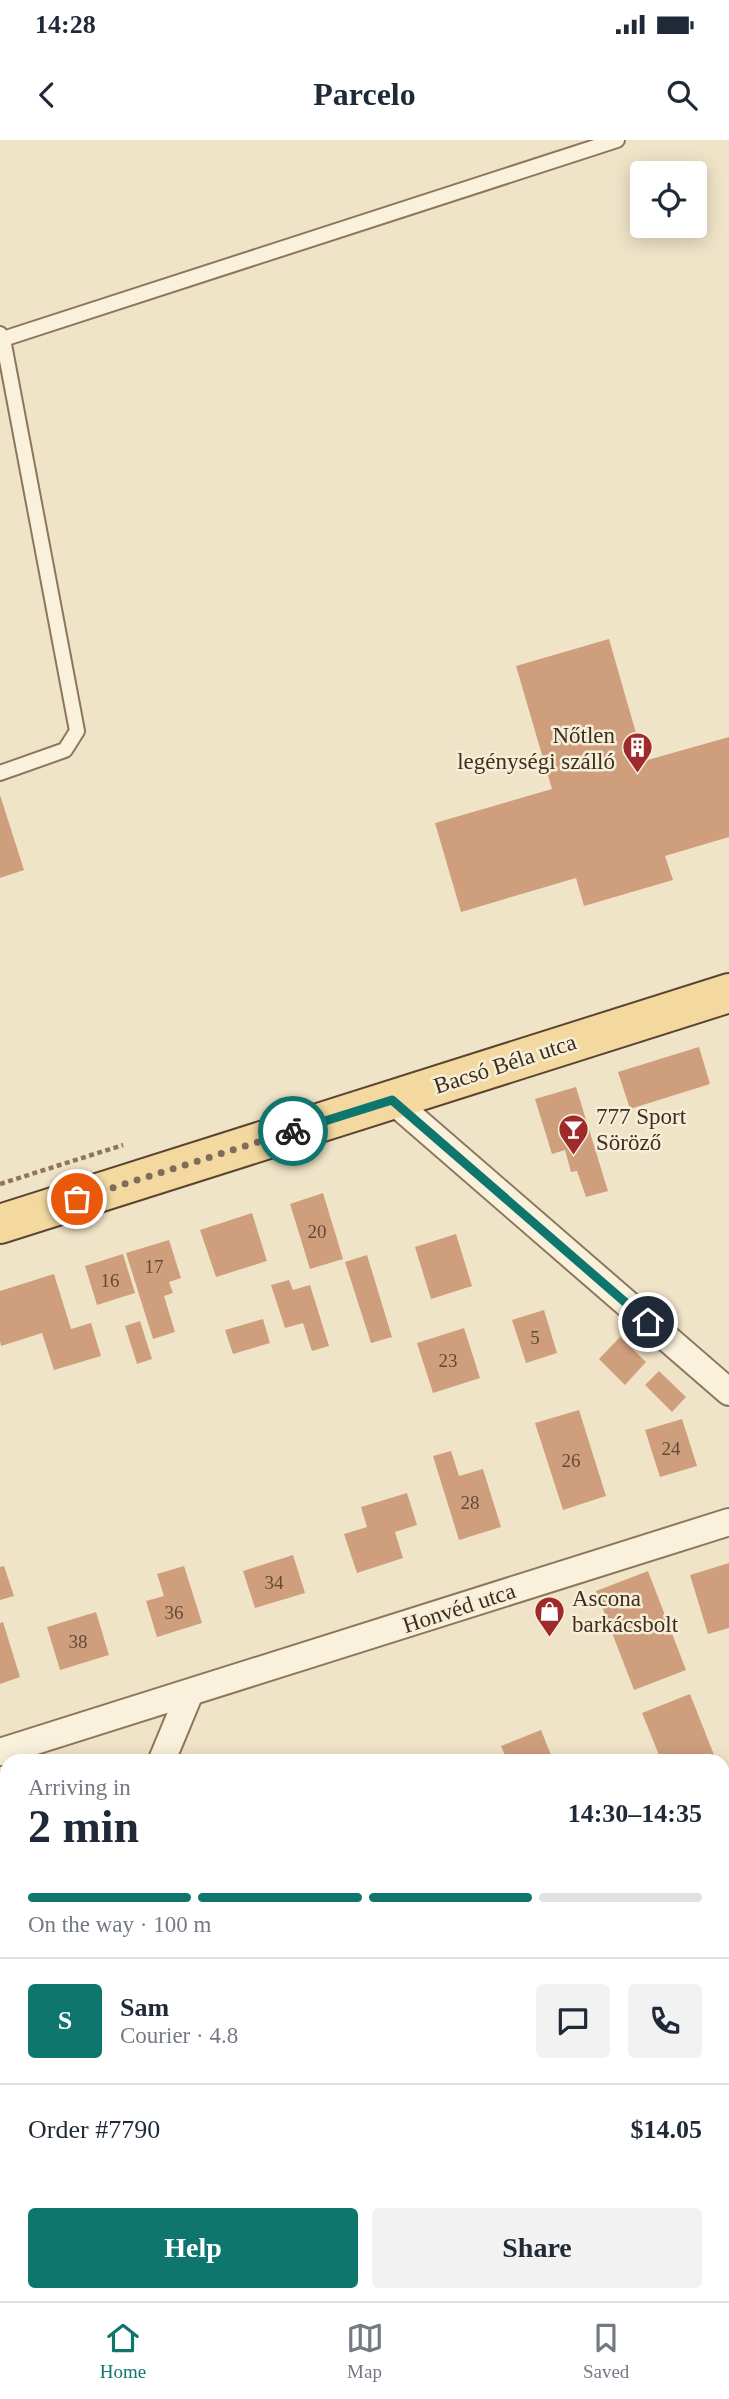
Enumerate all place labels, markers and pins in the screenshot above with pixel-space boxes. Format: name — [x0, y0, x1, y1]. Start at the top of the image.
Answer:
place label: Nőtlen legénységi szálló — [457, 723, 615, 774]
building icon: Nőtlen legénységi szálló — [621, 731, 655, 775]
place label: 777 Sport Söröző — [596, 1104, 687, 1155]
bar icon: 777 Sport Söröző — [556, 1112, 590, 1156]
pin — [47, 1169, 107, 1229]
pin — [618, 1292, 678, 1352]
place label: Ascona barkácsbolt — [572, 1586, 679, 1637]
shop icon: Ascona barkácsbolt — [532, 1594, 566, 1638]

